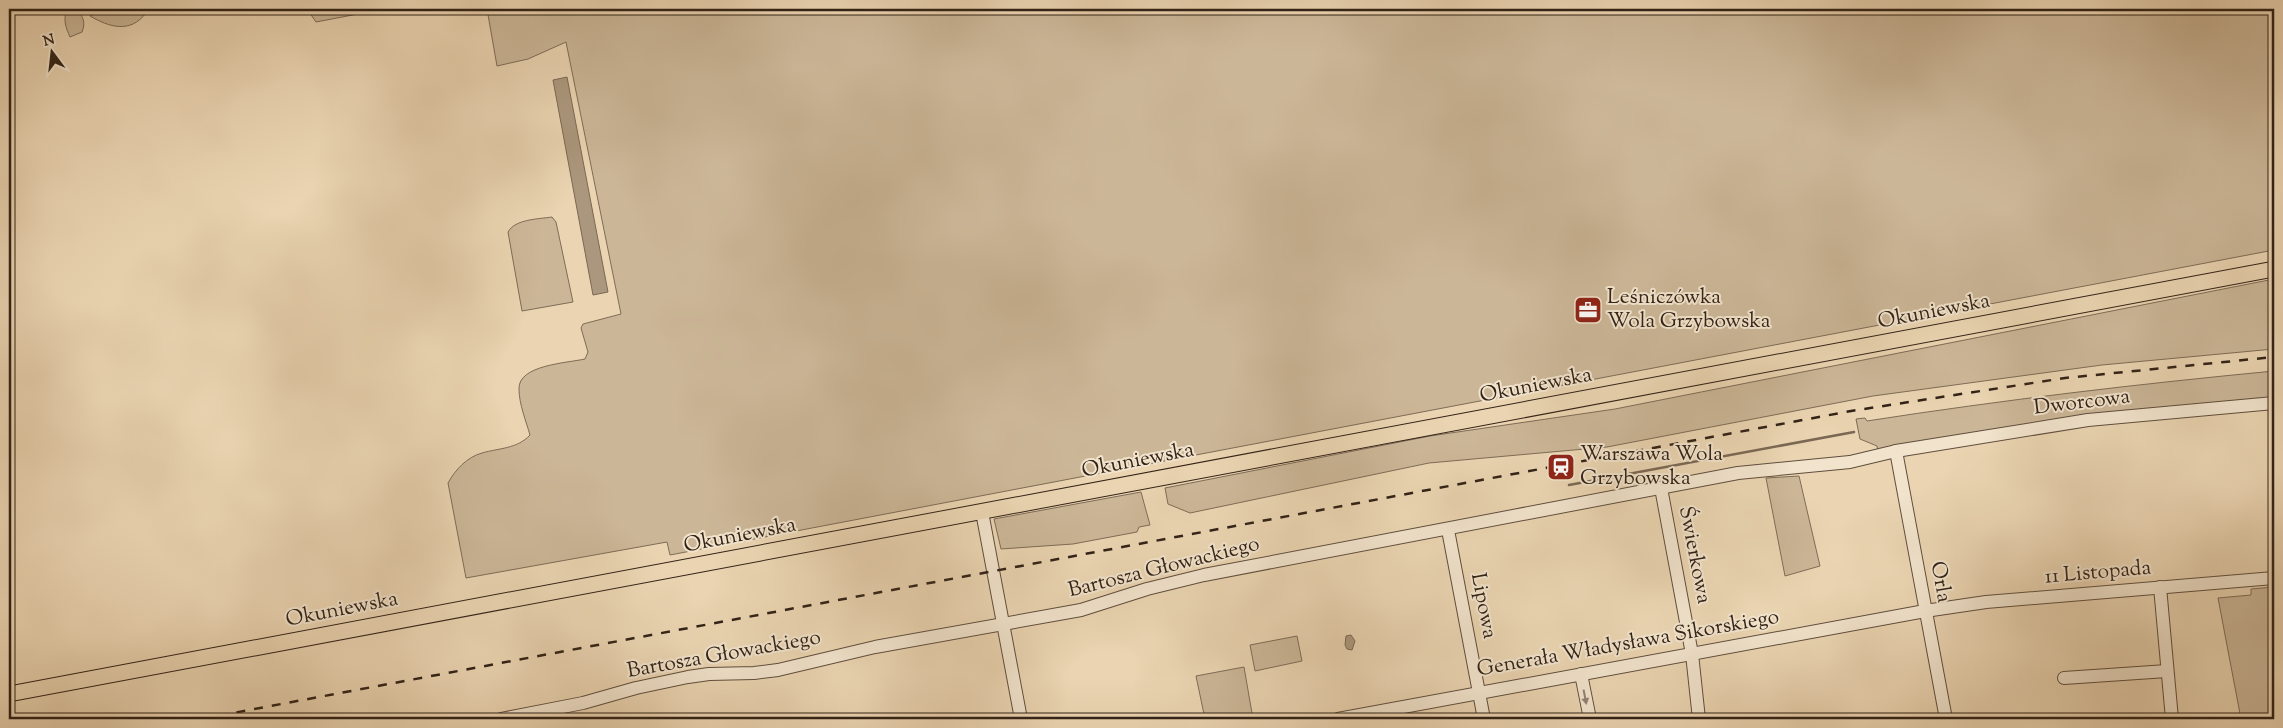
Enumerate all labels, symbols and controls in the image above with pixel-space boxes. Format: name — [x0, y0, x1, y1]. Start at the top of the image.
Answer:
north arrow — [28, 28, 78, 78]
text: N — [41, 30, 57, 52]
place label: Leśniczówka Wola Grzybowska — [1607, 283, 1771, 337]
street label: Okuniewska — [1875, 286, 1993, 338]
office icon: Leśniczówka Wola Grzybowska — [1573, 295, 1603, 325]
street label: Okuniewska — [1477, 360, 1595, 412]
street label: Dworcowa — [2032, 382, 2132, 424]
street label: Okuniewska — [1079, 435, 1197, 487]
place label: Warszawa Wola Grzybowska — [1580, 440, 1723, 494]
station icon: Warszawa Wola Grzybowska — [1546, 452, 1576, 482]
street label: Świerkowa — [1670, 504, 1718, 607]
street label: Okuniewska — [681, 510, 799, 562]
street label: Bartosza Głowackiego — [1065, 530, 1263, 606]
street label: 11 Listopada — [2044, 553, 2153, 593]
street label: Orla — [1922, 559, 1958, 605]
street label: Lipowa — [1462, 571, 1504, 642]
street label: Okuniewska — [283, 584, 401, 636]
street label: Generała Władysława Sikorskiego — [1475, 603, 1781, 685]
street label: Bartosza Głowackiego — [625, 623, 823, 687]
one-way arrow — [1582, 689, 1590, 705]

